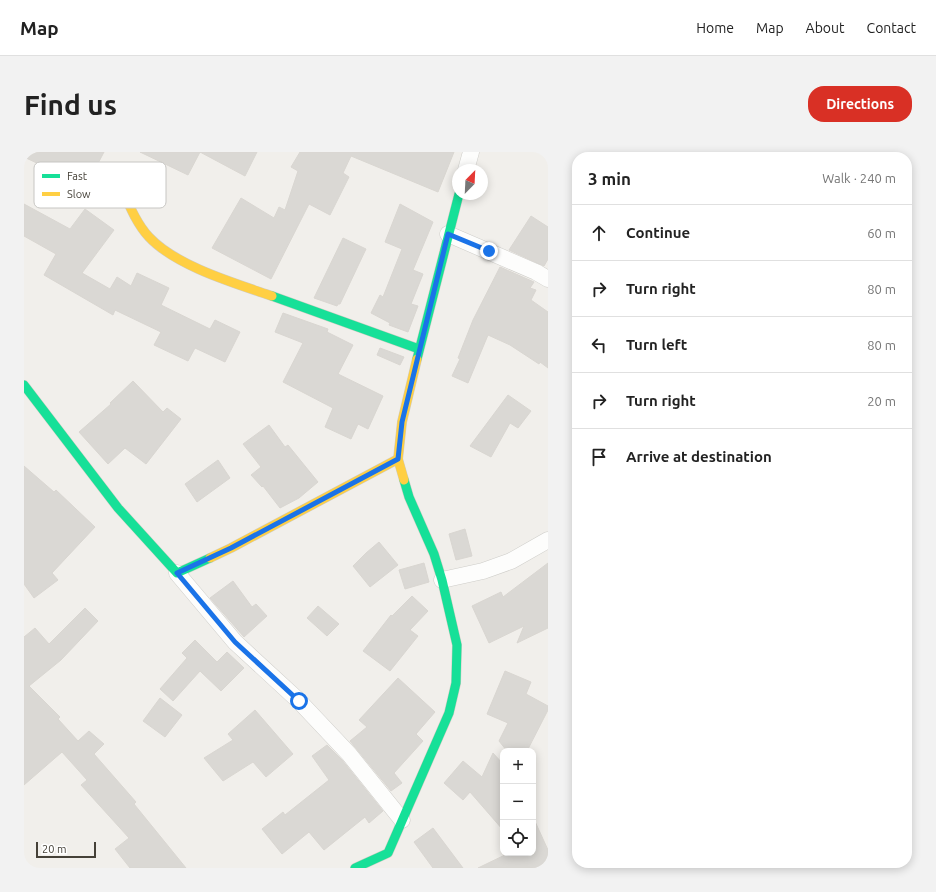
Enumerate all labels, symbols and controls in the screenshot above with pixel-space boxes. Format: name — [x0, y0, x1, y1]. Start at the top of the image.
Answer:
text: Map — [20, 17, 59, 39]
text: Home — [696, 20, 734, 36]
text: Map — [756, 20, 784, 36]
text: About — [806, 20, 845, 36]
text: Contact — [867, 20, 916, 36]
button: Directions — [808, 86, 912, 122]
text: Find us — [24, 89, 117, 120]
legend — [34, 162, 166, 208]
north arrow — [452, 164, 488, 200]
text: 3 min — [588, 169, 631, 188]
text: Fast — [67, 170, 88, 182]
text: Walk · 240 m — [822, 171, 896, 185]
text: Slow — [67, 188, 91, 200]
icon: ahead — [588, 222, 610, 244]
text: Continue — [626, 224, 690, 241]
text: 60 m — [867, 226, 896, 240]
route end — [480, 242, 498, 260]
icon: right — [588, 278, 610, 300]
text: Turn right — [626, 280, 696, 297]
text: 80 m — [867, 282, 896, 296]
icon: left — [588, 334, 610, 356]
text: Turn left — [626, 336, 687, 353]
text: 80 m — [867, 338, 896, 352]
icon: right — [588, 390, 610, 412]
text: Turn right — [626, 392, 696, 409]
text: 20 m — [867, 394, 896, 408]
icon: arrive — [588, 446, 610, 468]
text: Arrive at destination — [626, 448, 772, 465]
route start — [290, 692, 308, 710]
map controls — [500, 748, 536, 856]
button: + — [500, 748, 536, 784]
button: − — [500, 784, 536, 820]
button: locate — [500, 820, 536, 856]
scale bar — [36, 840, 96, 859]
text: 20 m — [42, 843, 66, 855]

